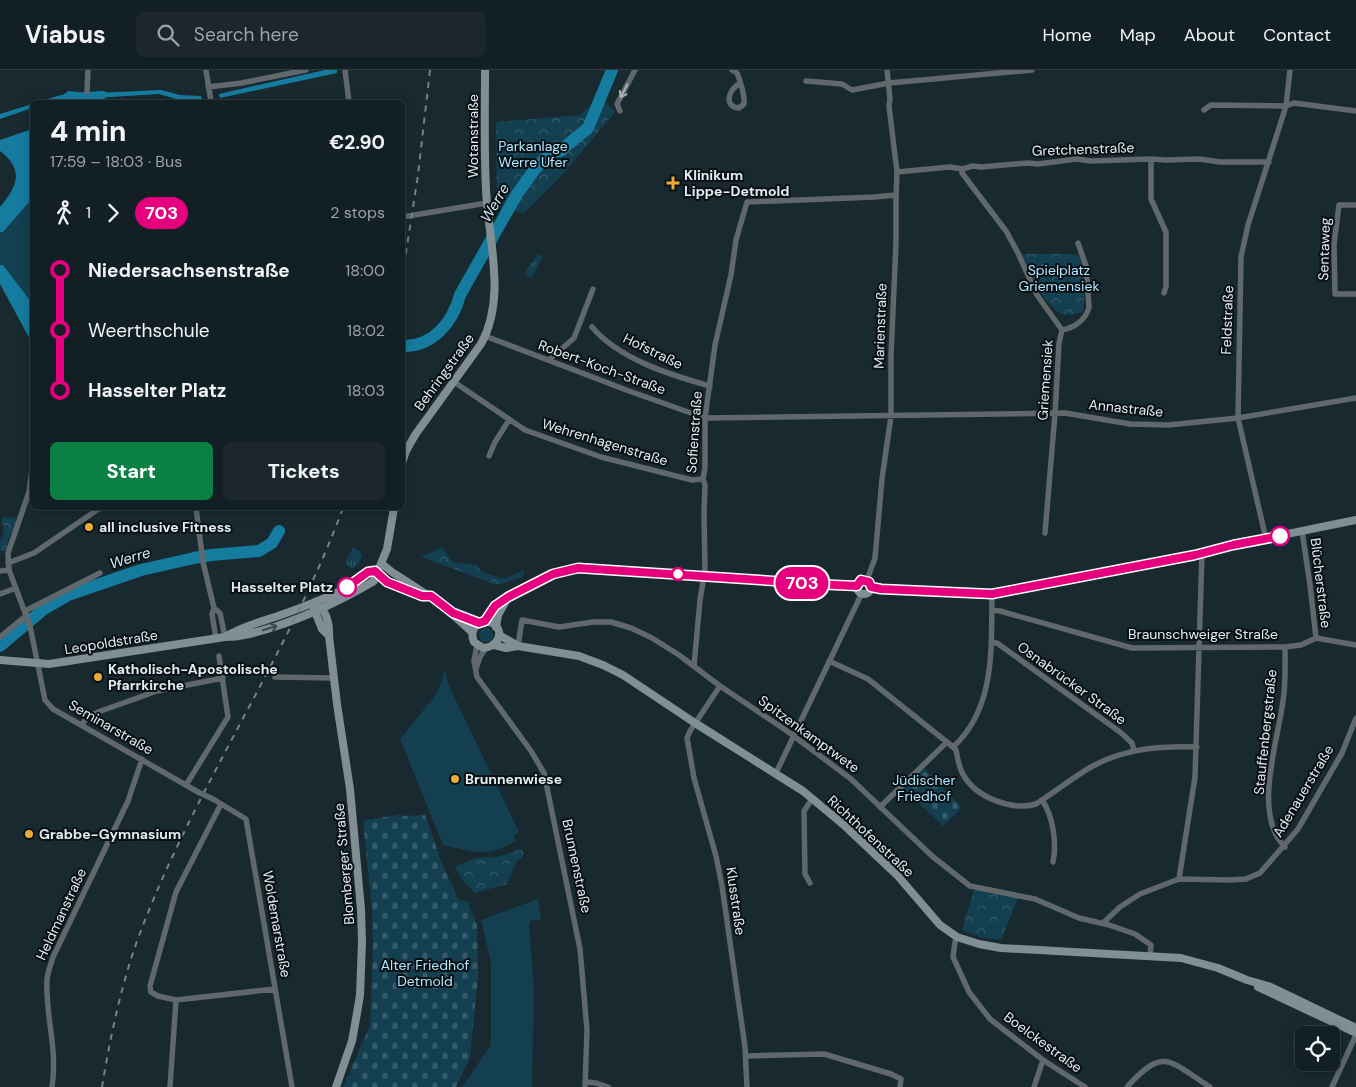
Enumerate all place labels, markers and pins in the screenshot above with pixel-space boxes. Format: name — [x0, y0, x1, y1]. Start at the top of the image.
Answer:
place label: Klinikum Lippe-Detmold — [684, 166, 789, 200]
marker: Klinikum Lippe-Detmold — [666, 176, 680, 190]
place label: all inclusive Fitness — [99, 518, 232, 536]
marker: all inclusive Fitness — [83, 521, 95, 533]
unlabelled marker — [1270, 526, 1290, 546]
unlabelled marker — [671, 567, 685, 581]
marker: Hasselter Platz — [337, 577, 357, 597]
place label: Hasselter Platz — [231, 578, 333, 596]
place label: Katholisch-Apostolische Pfarrkirche — [108, 660, 278, 694]
marker: Katholisch-Apostolische Pfarrkirche — [92, 671, 104, 683]
place label: Brunnenwiese — [465, 770, 562, 788]
marker: Brunnenwiese — [449, 773, 461, 785]
place label: Grabbe-Gymnasium — [39, 825, 181, 843]
marker: Grabbe-Gymnasium — [23, 828, 35, 840]

